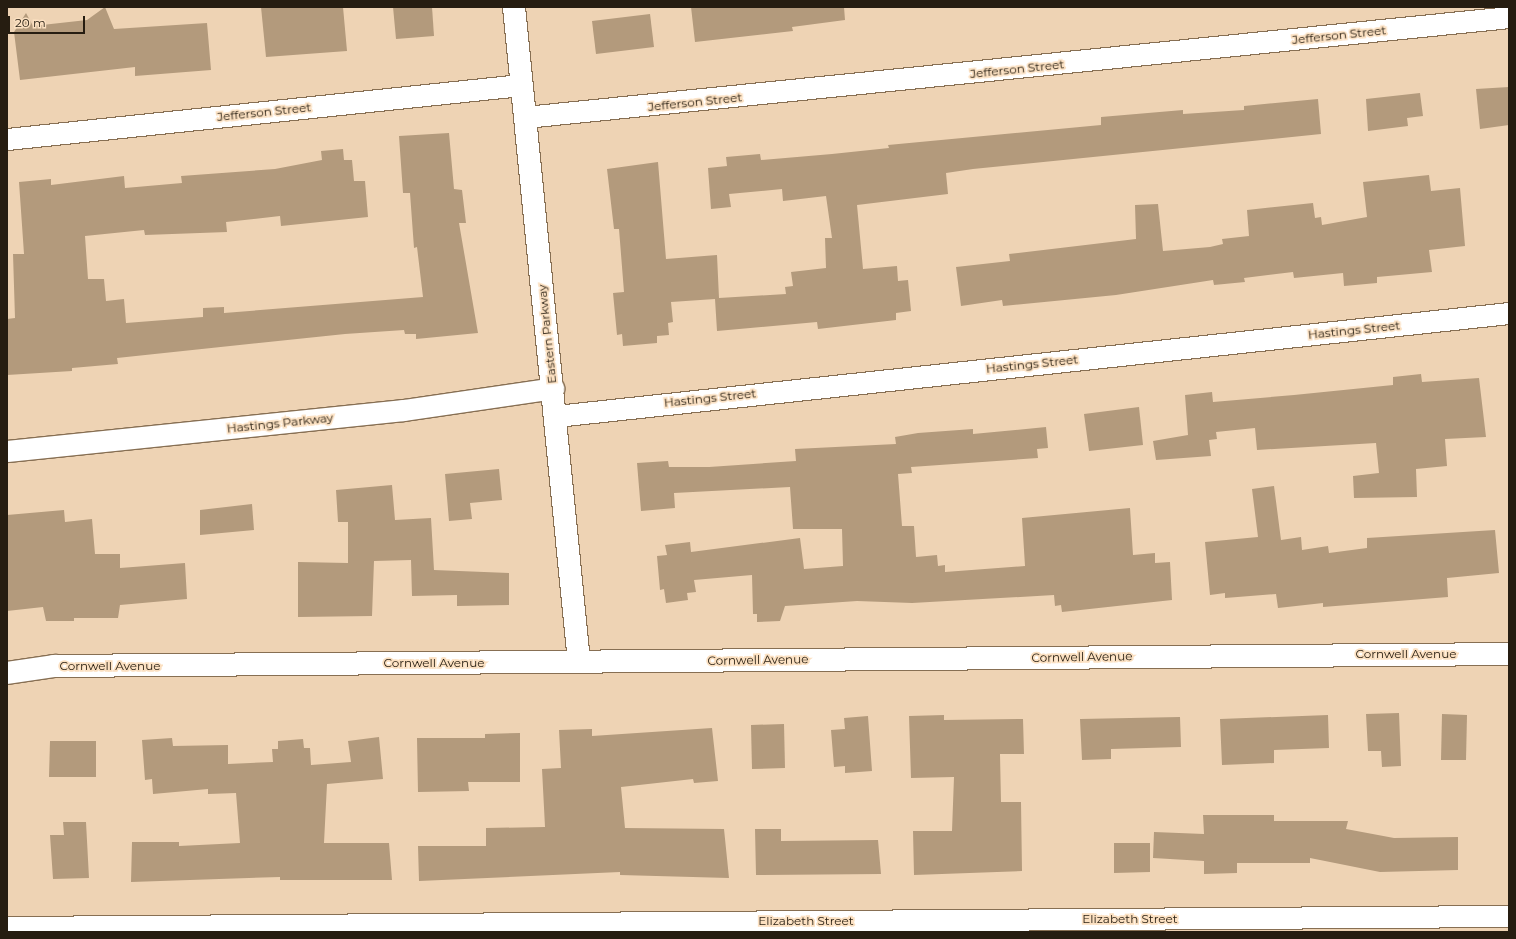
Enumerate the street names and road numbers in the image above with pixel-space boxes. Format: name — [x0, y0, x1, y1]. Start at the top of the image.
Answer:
street label: Jefferson Street — [1291, 23, 1387, 47]
street label: Jefferson Street — [969, 57, 1065, 81]
street label: Jefferson Street — [647, 90, 743, 114]
street label: Jefferson Street — [216, 100, 312, 124]
street label: Eastern Parkway — [535, 284, 559, 384]
street label: Hastings Street — [1307, 318, 1401, 342]
street label: Hastings Street — [985, 352, 1079, 376]
street label: Hastings Street — [663, 386, 757, 410]
street label: Hastings Parkway — [226, 410, 334, 436]
street label: Cornwell Avenue — [1356, 647, 1456, 661]
street label: Cornwell Avenue — [1031, 649, 1133, 665]
street label: Cornwell Avenue — [707, 652, 809, 668]
street label: Cornwell Avenue — [384, 656, 484, 670]
street label: Cornwell Avenue — [60, 659, 160, 673]
street label: Elizabeth Street — [1082, 912, 1178, 926]
street label: Elizabeth Street — [758, 914, 854, 928]

